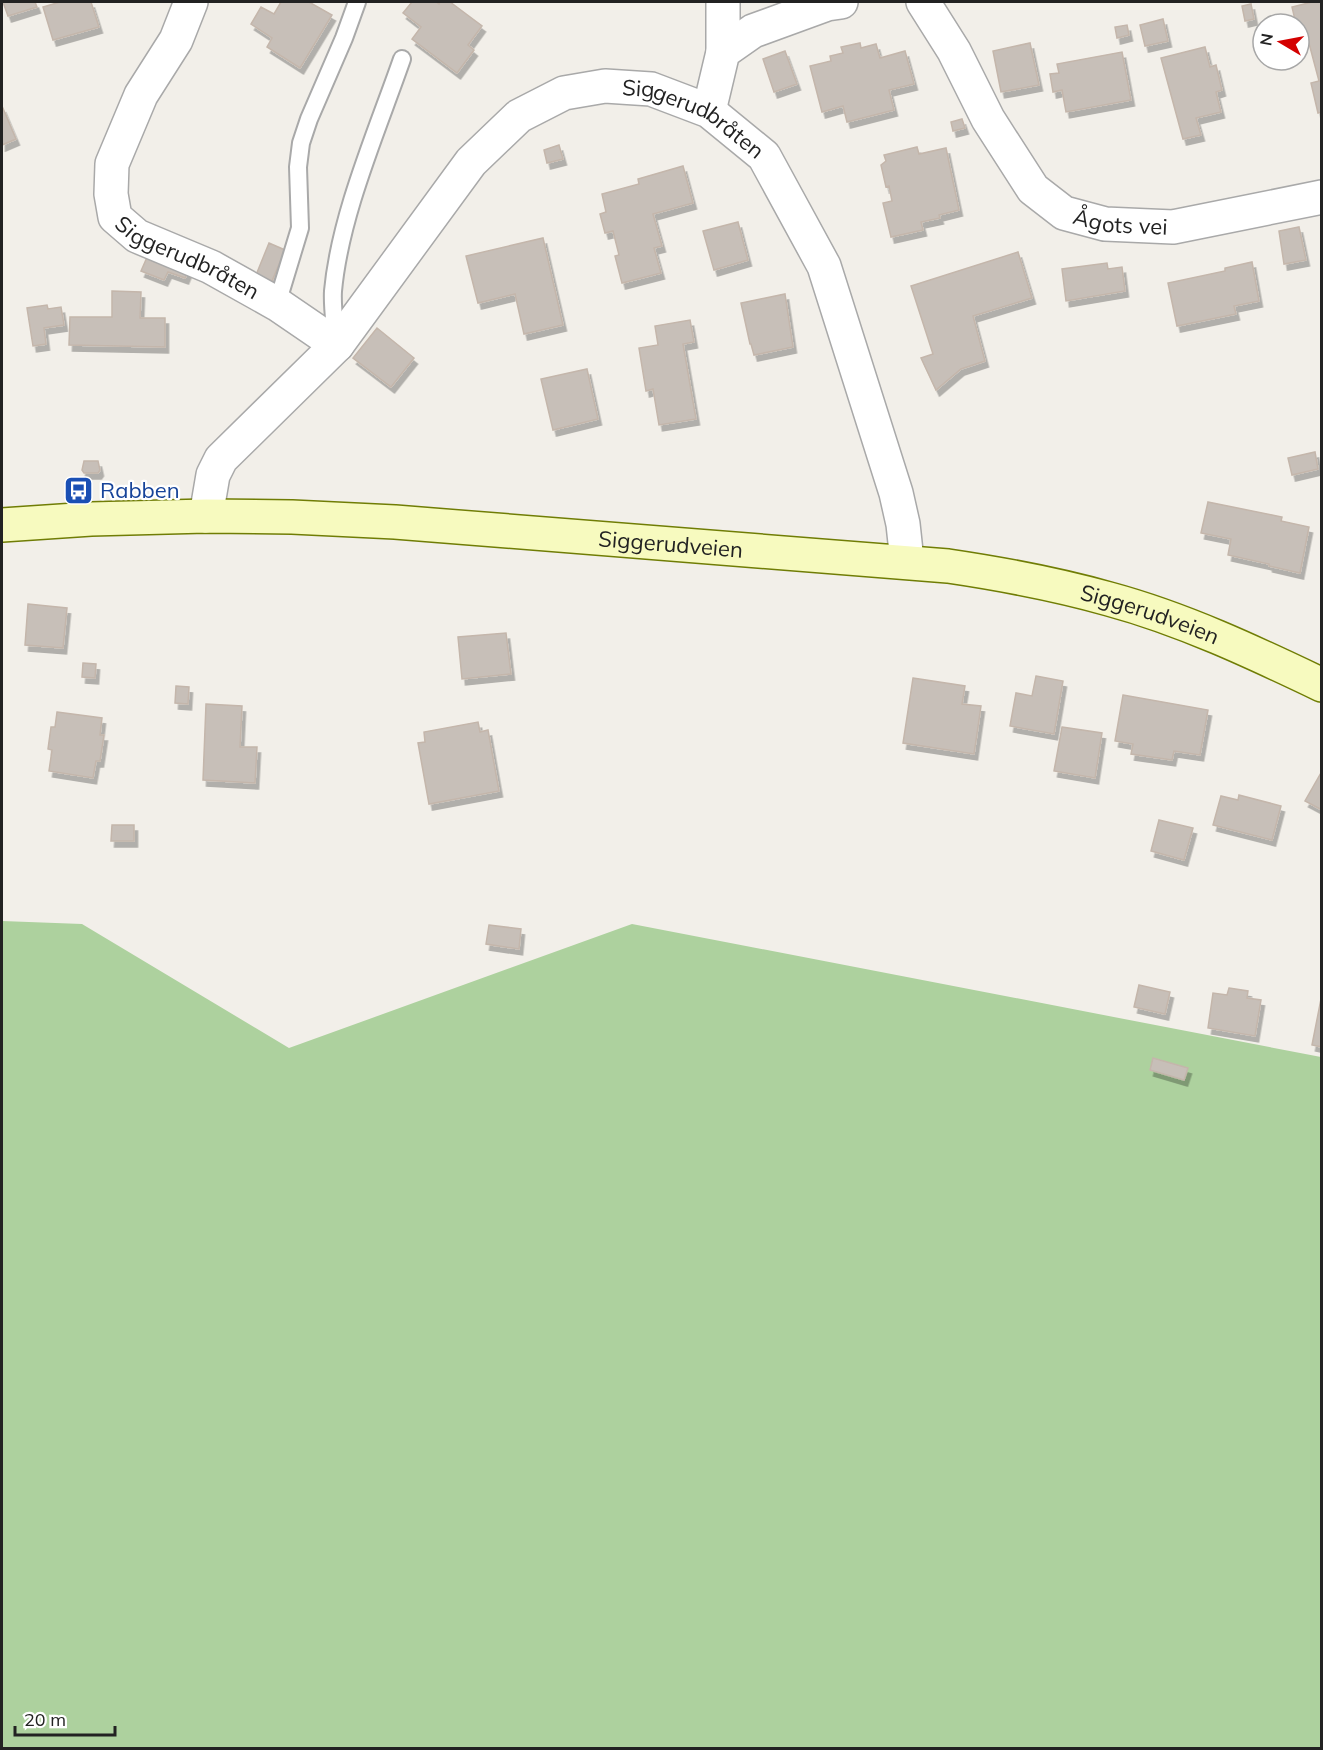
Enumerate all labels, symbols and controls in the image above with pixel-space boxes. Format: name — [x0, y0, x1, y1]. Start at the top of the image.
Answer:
north arrow — [1251, 12, 1311, 72]
text: N — [1255, 32, 1277, 47]
street label: Siggerudbråten — [621, 73, 770, 165]
street label: Ågots vei — [1070, 202, 1168, 241]
street label: Siggerudbråten — [109, 209, 265, 305]
bus stop icon: Rabben — [63, 474, 95, 506]
place label: Rabben — [100, 476, 180, 504]
street label: Siggerudveien — [597, 524, 744, 564]
street label: Siggerudveien — [1077, 578, 1224, 650]
scale bar — [15, 1699, 116, 1737]
text: 20 m — [24, 1708, 66, 1731]

